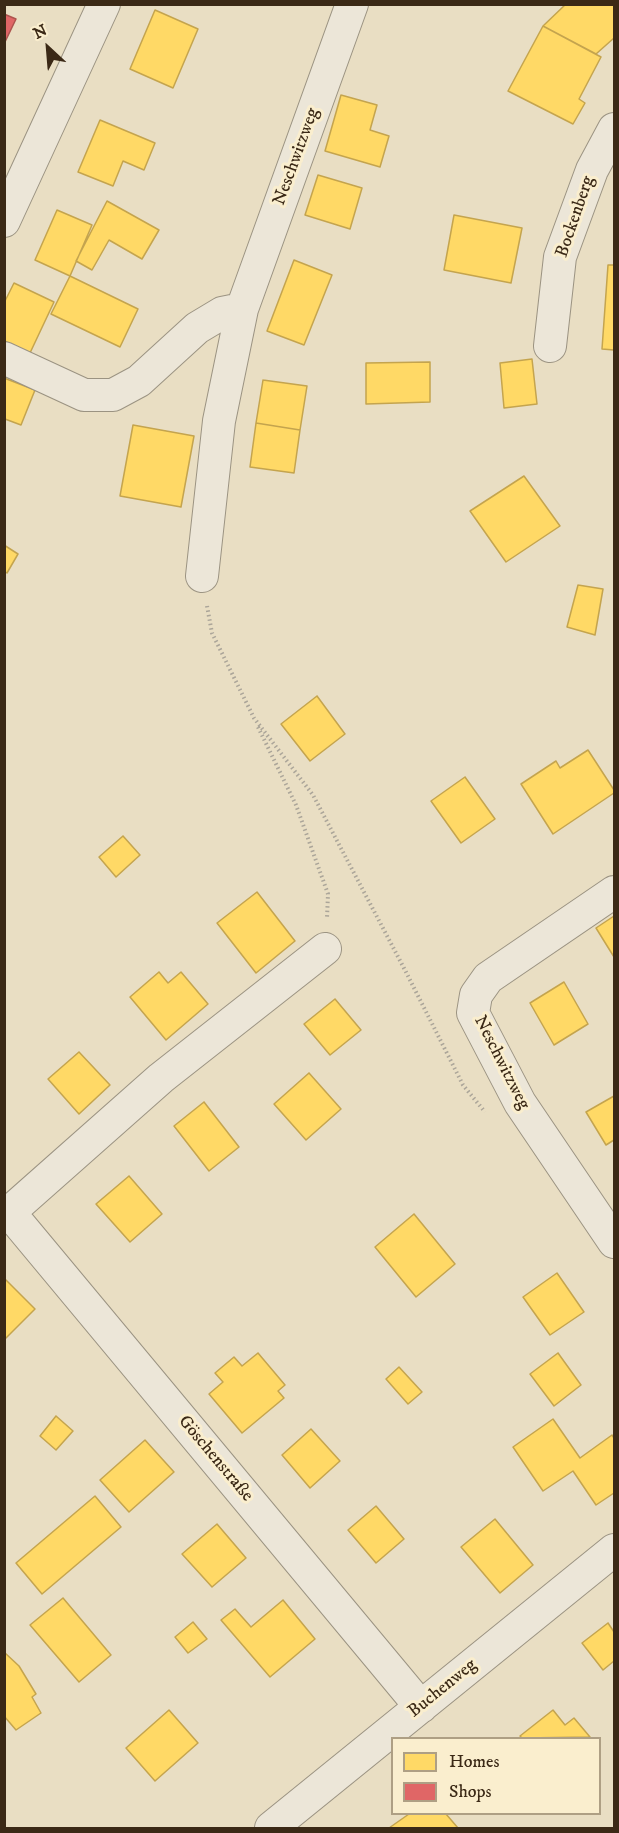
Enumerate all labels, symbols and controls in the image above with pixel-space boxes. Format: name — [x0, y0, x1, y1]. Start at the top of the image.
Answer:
north arrow — [18, 18, 78, 78]
text: N — [30, 20, 50, 44]
street label: Neschwitzweg — [269, 105, 325, 209]
street label: Bockenberg — [552, 173, 600, 261]
street label: Neschwitzweg — [468, 1013, 534, 1113]
street label: Göschenstraße — [173, 1412, 257, 1506]
street label: Buchenweg — [404, 1655, 482, 1723]
legend — [391, 1737, 601, 1815]
text: Homes — [449, 1751, 500, 1773]
text: Shops — [449, 1781, 492, 1803]

